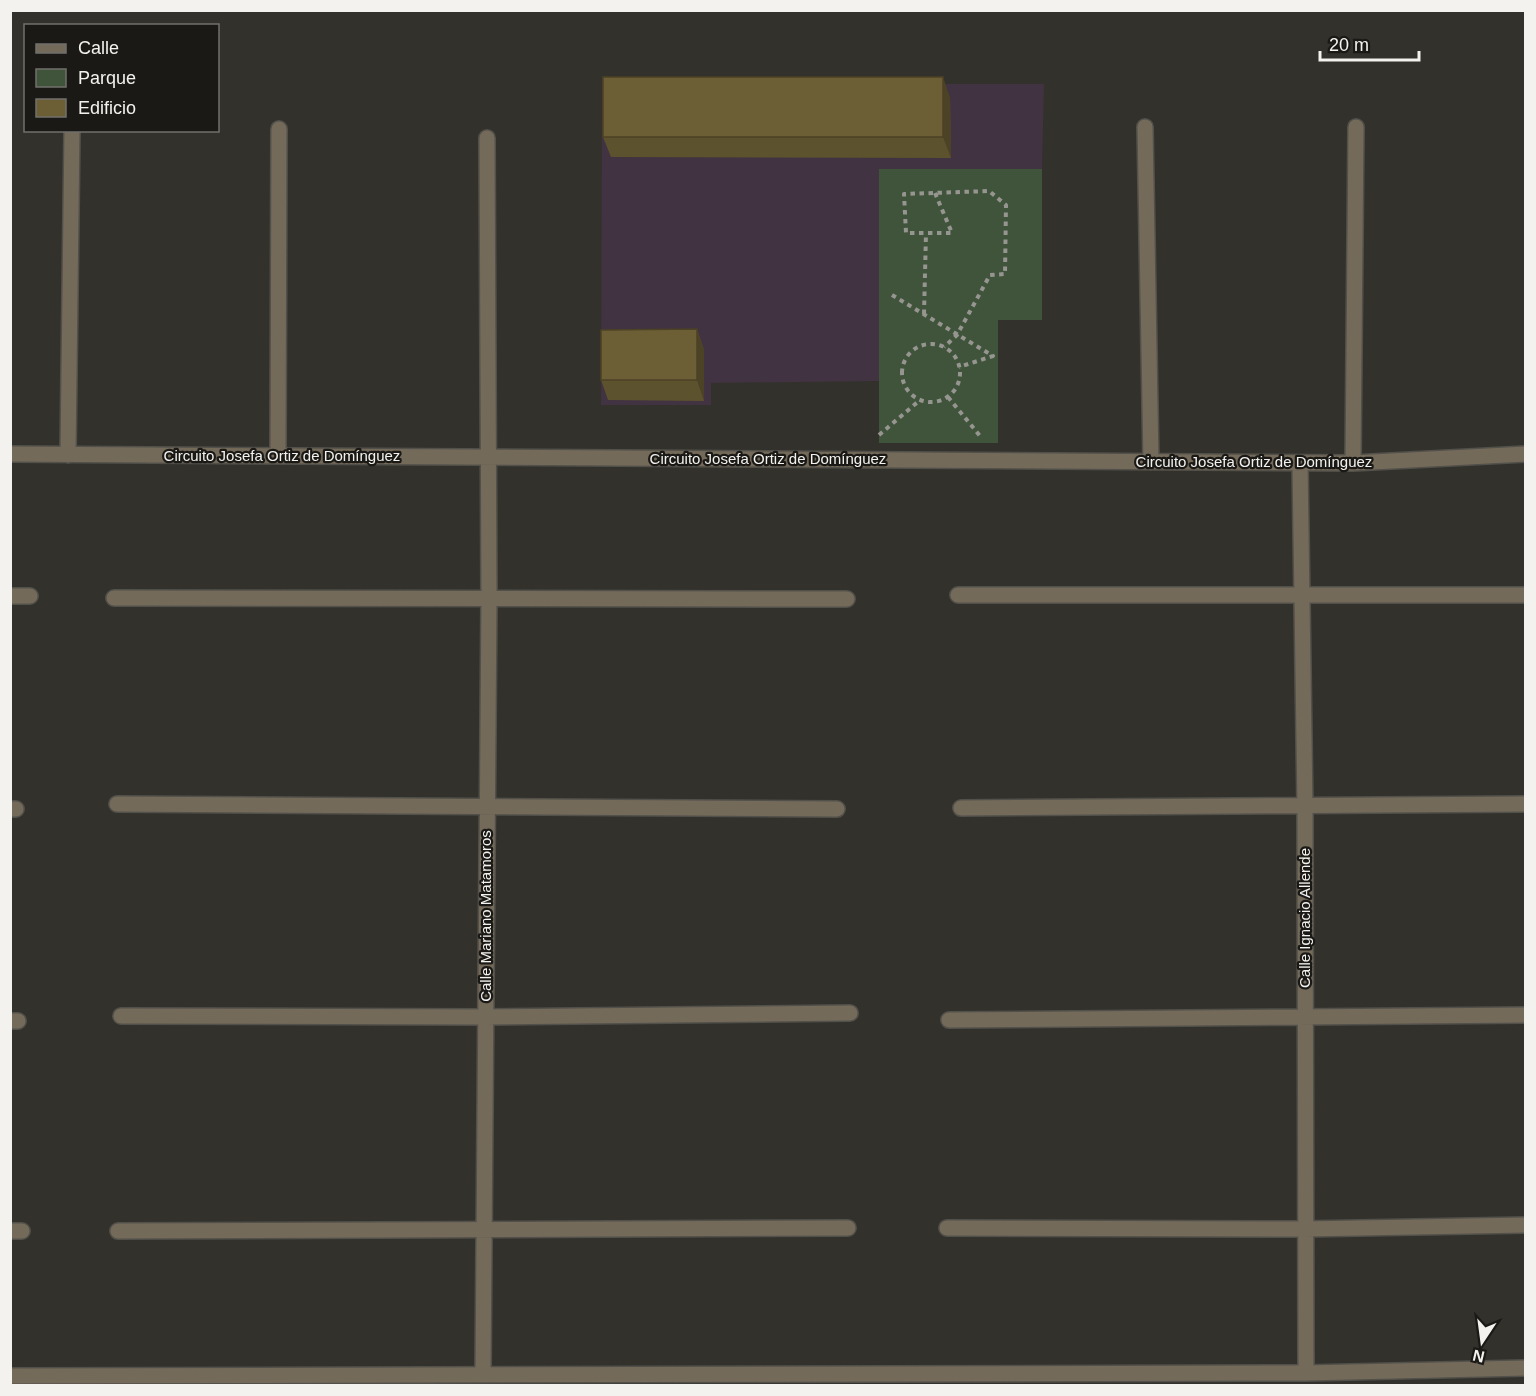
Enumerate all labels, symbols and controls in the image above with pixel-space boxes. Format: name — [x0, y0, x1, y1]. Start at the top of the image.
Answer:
legend — [24, 24, 219, 132]
scale bar — [1320, 24, 1419, 62]
text: 20 m — [1329, 35, 1369, 55]
text: Calle — [78, 38, 119, 58]
text: Parque — [78, 68, 136, 88]
text: Edificio — [78, 98, 136, 118]
street label: Circuito Josefa Ortiz de Domínguez — [164, 447, 400, 464]
street label: Circuito Josefa Ortiz de Domínguez — [650, 450, 886, 467]
street label: Circuito Josefa Ortiz de Domínguez — [1136, 453, 1372, 470]
street label: Calle Mariano Matamoros — [477, 830, 494, 1002]
street label: Calle Ignacio Allende — [1296, 848, 1313, 988]
north arrow — [1452, 1312, 1512, 1372]
text: N — [1471, 1347, 1486, 1366]

